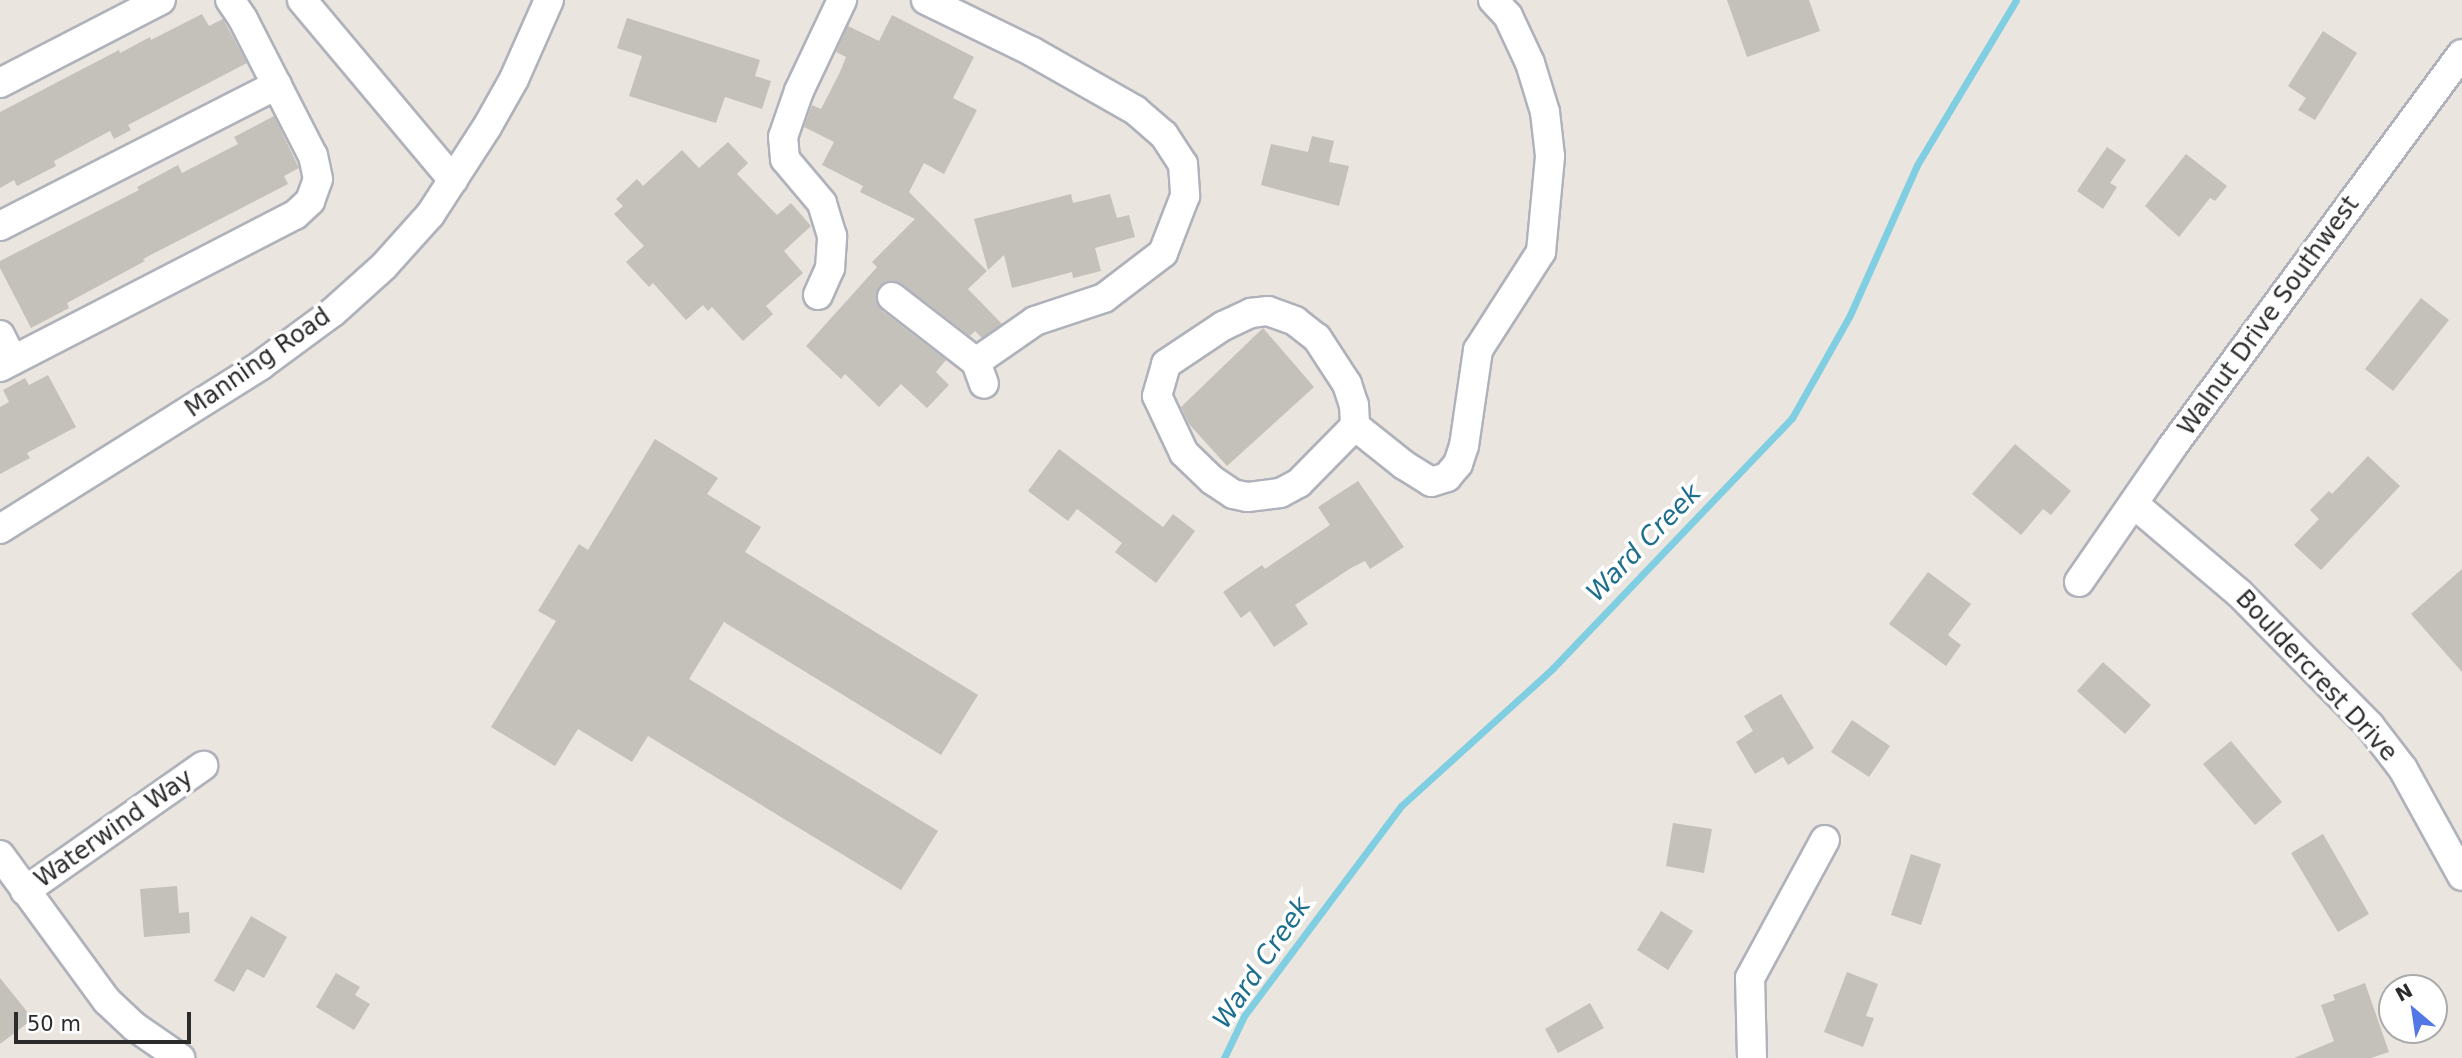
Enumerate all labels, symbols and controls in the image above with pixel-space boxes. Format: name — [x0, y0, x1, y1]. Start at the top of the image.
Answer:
street label: Walnut Drive Southwest — [2173, 191, 2365, 441]
street label: Manning Road — [180, 302, 336, 424]
water label: Ward Creek — [1580, 478, 1708, 608]
street label: Bouldercrest Drive — [2229, 585, 2403, 767]
street label: Waterwind Way — [29, 764, 199, 894]
water label: Ward Creek — [1207, 891, 1317, 1035]
north arrow — [2378, 974, 2448, 1044]
text: N — [2391, 979, 2416, 1006]
scale bar — [18, 998, 194, 1042]
text: 50 m — [27, 1012, 81, 1036]

